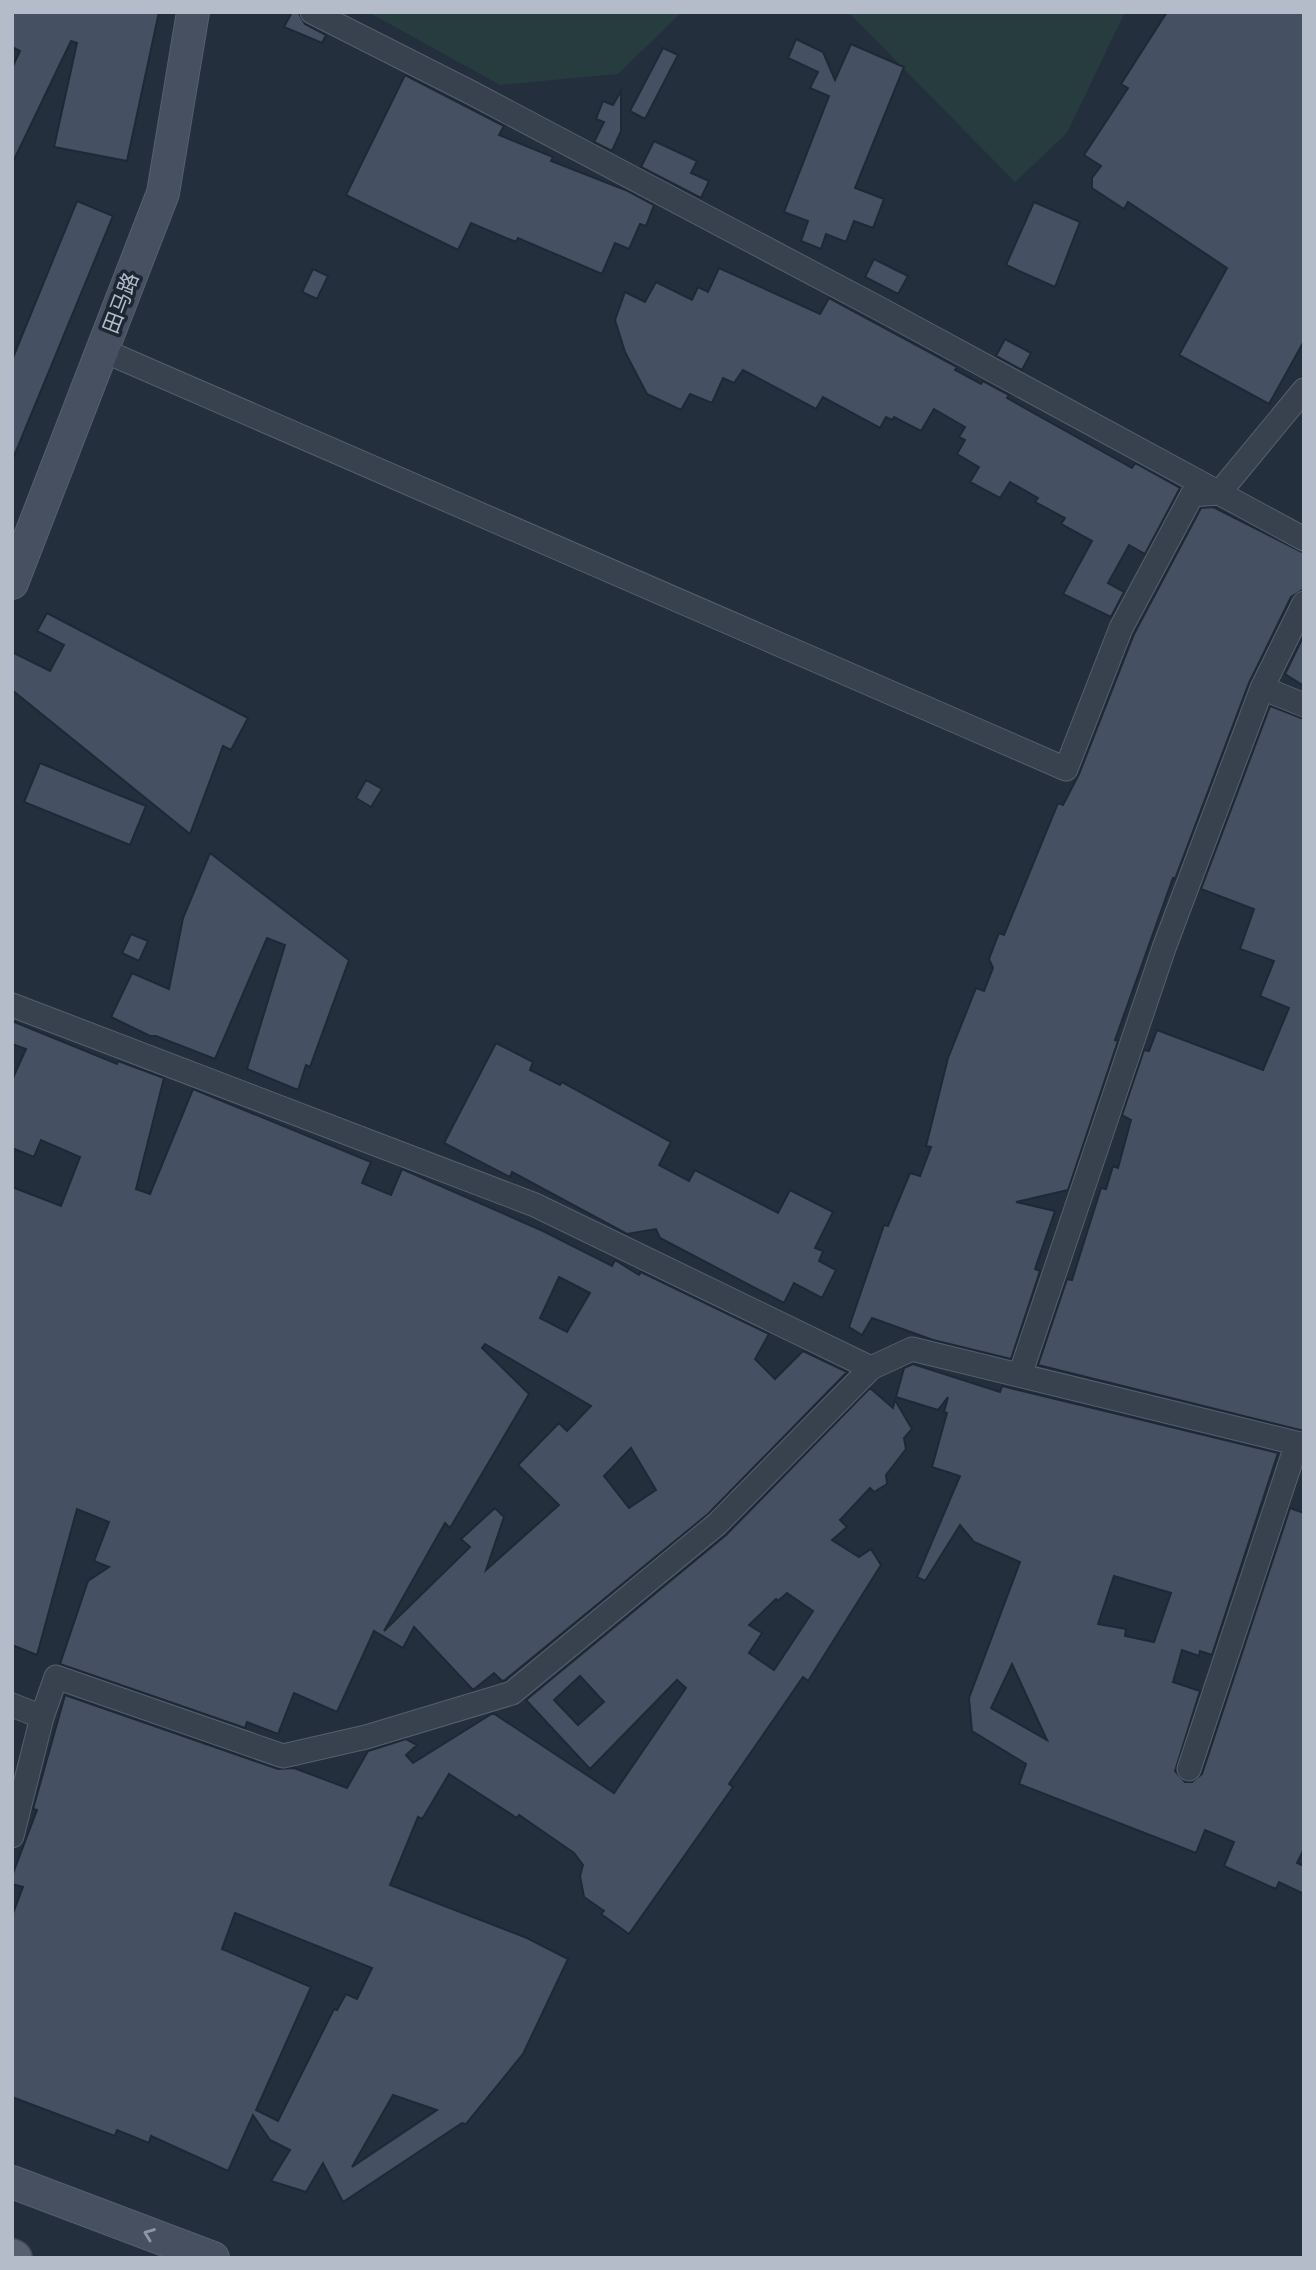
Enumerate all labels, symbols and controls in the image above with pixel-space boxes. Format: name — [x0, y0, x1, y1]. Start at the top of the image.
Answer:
street label: 田马路 — [98, 269, 144, 337]
one-way arrow — [144, 2228, 156, 2242]

